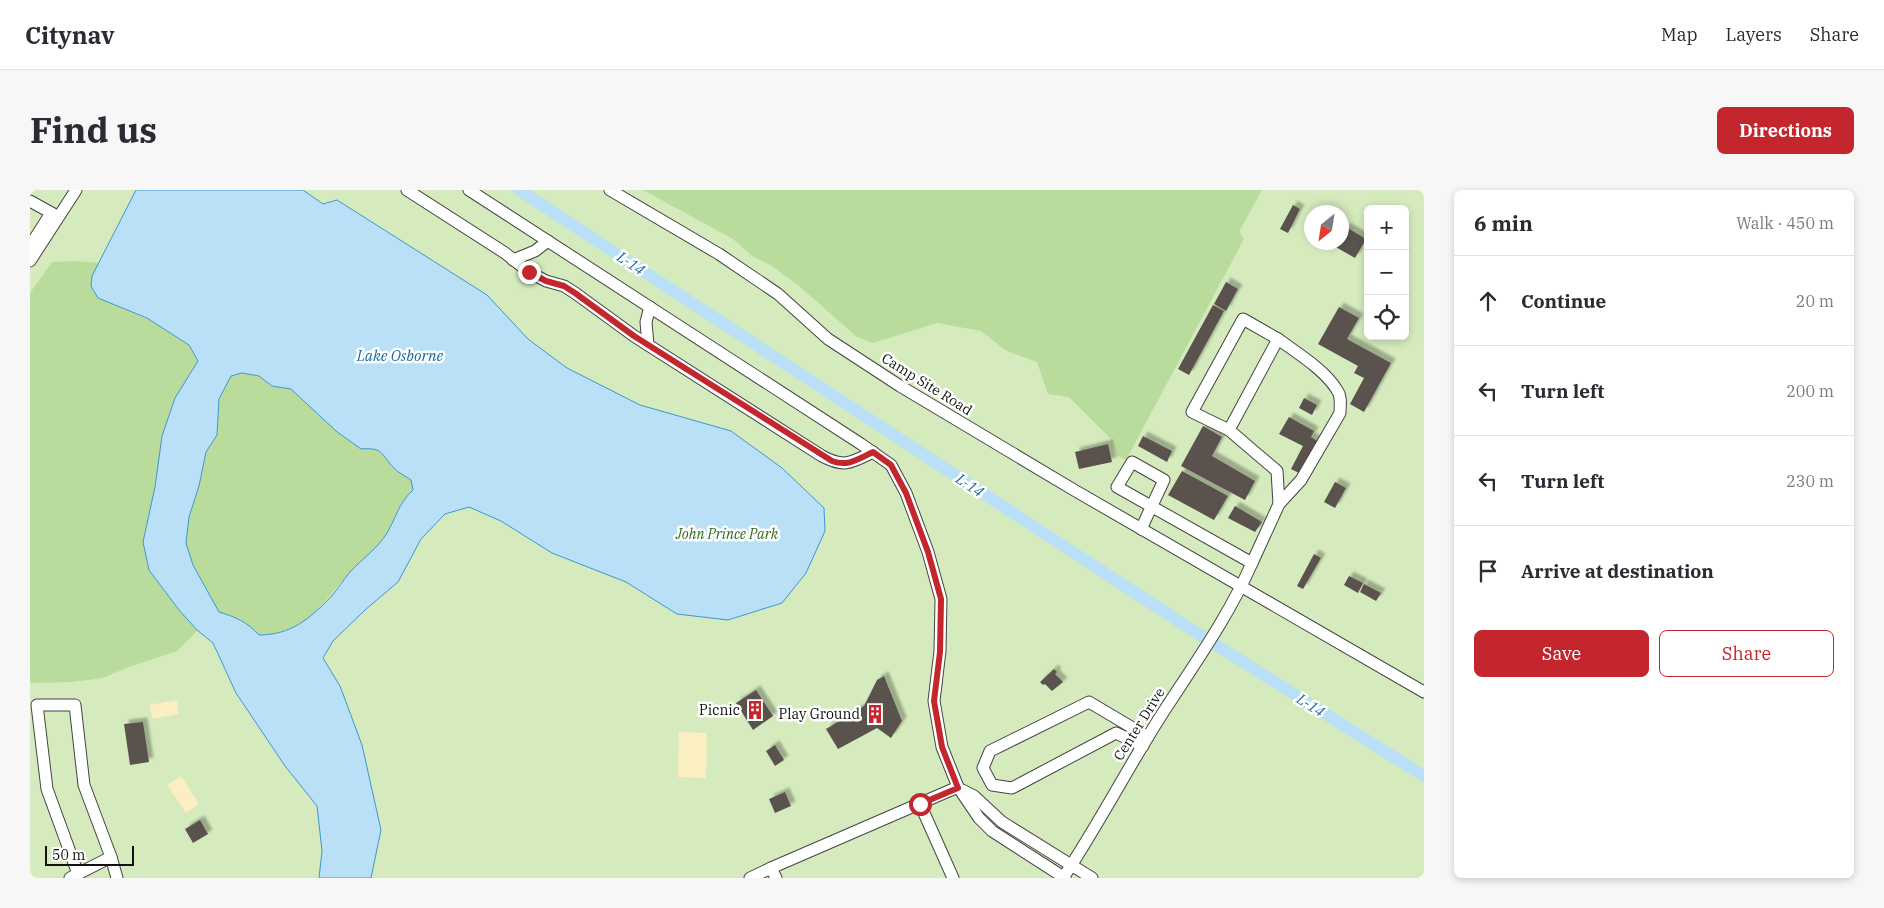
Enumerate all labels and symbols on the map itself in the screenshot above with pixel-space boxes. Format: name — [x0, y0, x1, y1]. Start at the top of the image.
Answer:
north arrow — [1304, 205, 1349, 250]
water label: L-14 — [613, 246, 649, 279]
route end — [518, 261, 541, 284]
water label: Lake Osborne — [356, 346, 444, 365]
street label: Camp Site Road — [878, 349, 976, 419]
water label: L-14 — [952, 468, 988, 501]
park label: John Prince Park — [675, 525, 779, 543]
street label: Center Drive — [1109, 684, 1169, 764]
water label: L-14 — [1293, 689, 1329, 721]
building icon: Picnic — [744, 699, 766, 721]
place label: Picnic — [699, 701, 740, 719]
building icon: Play Ground — [864, 703, 886, 725]
place label: Play Ground — [779, 705, 860, 723]
route start — [909, 793, 932, 816]
scale bar — [45, 843, 134, 866]

